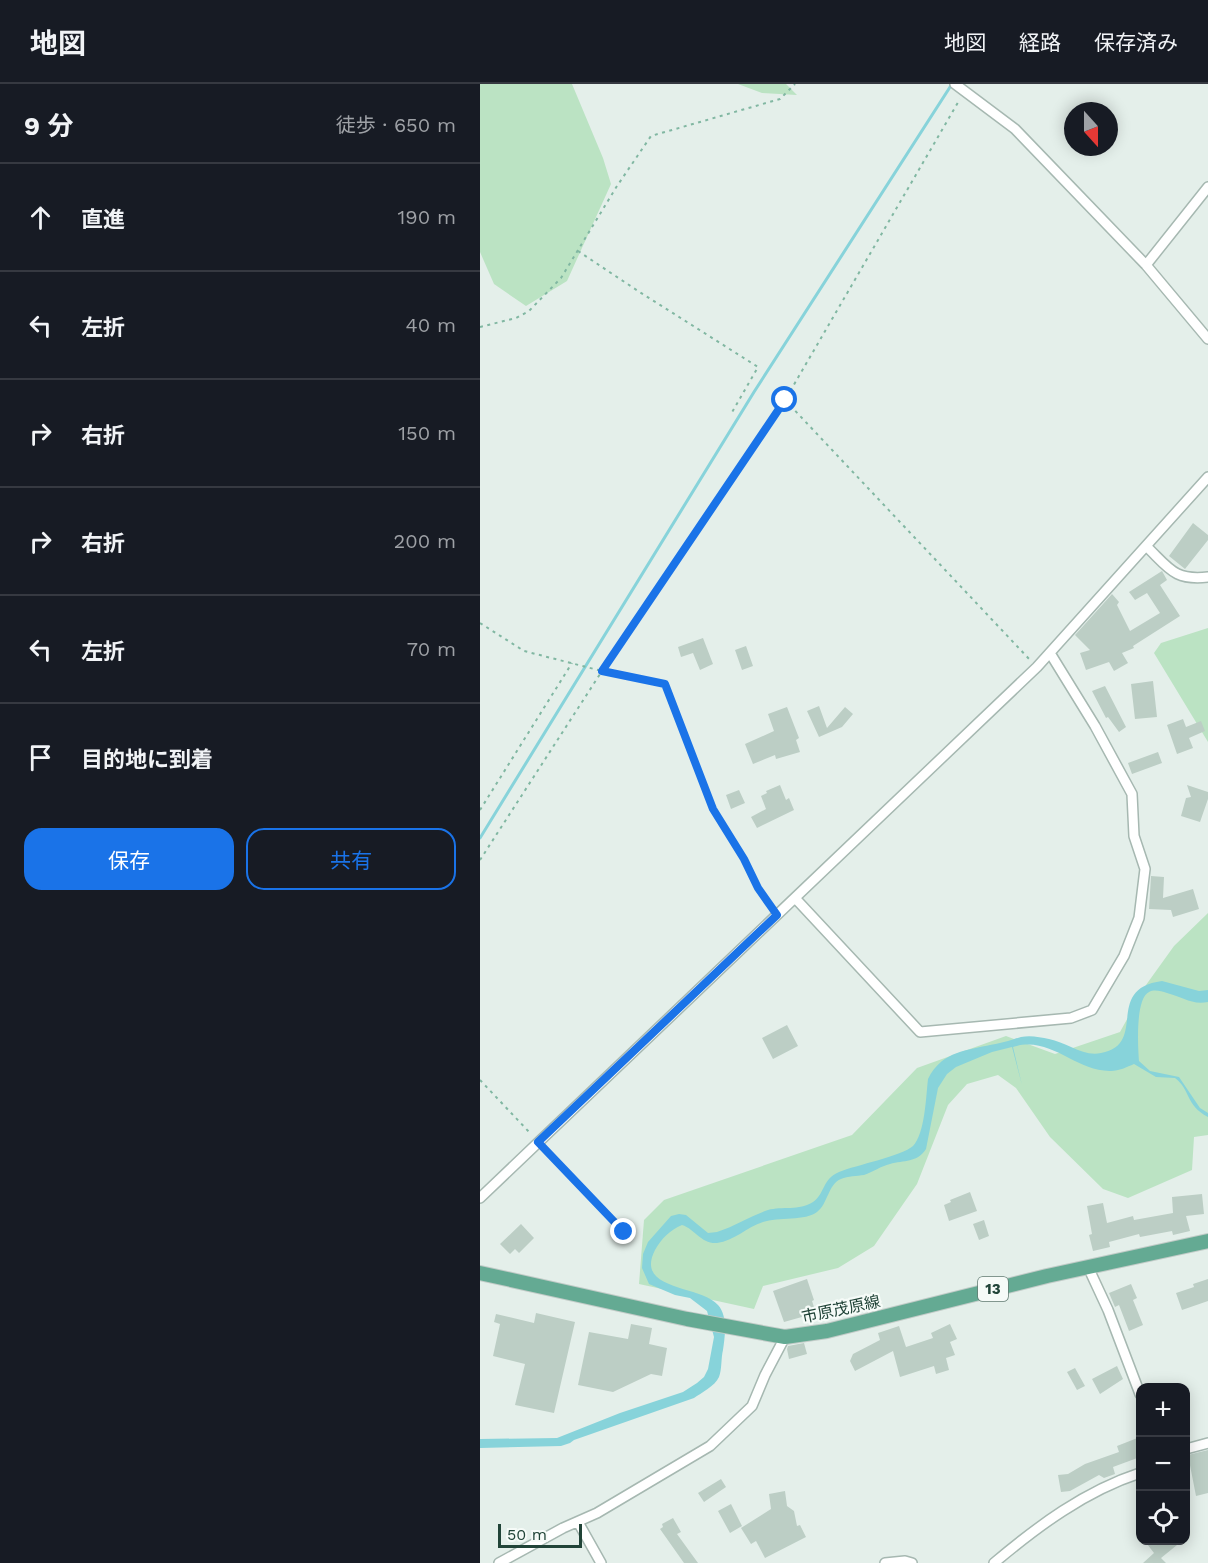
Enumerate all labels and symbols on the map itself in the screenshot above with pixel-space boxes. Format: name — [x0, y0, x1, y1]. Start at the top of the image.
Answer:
north arrow — [1064, 102, 1118, 156]
route start — [771, 386, 797, 412]
route end — [610, 1218, 636, 1244]
road number: 13 — [978, 1277, 1008, 1301]
street label: 市原茂原線 — [800, 1291, 882, 1327]
scale bar — [498, 1521, 582, 1548]

